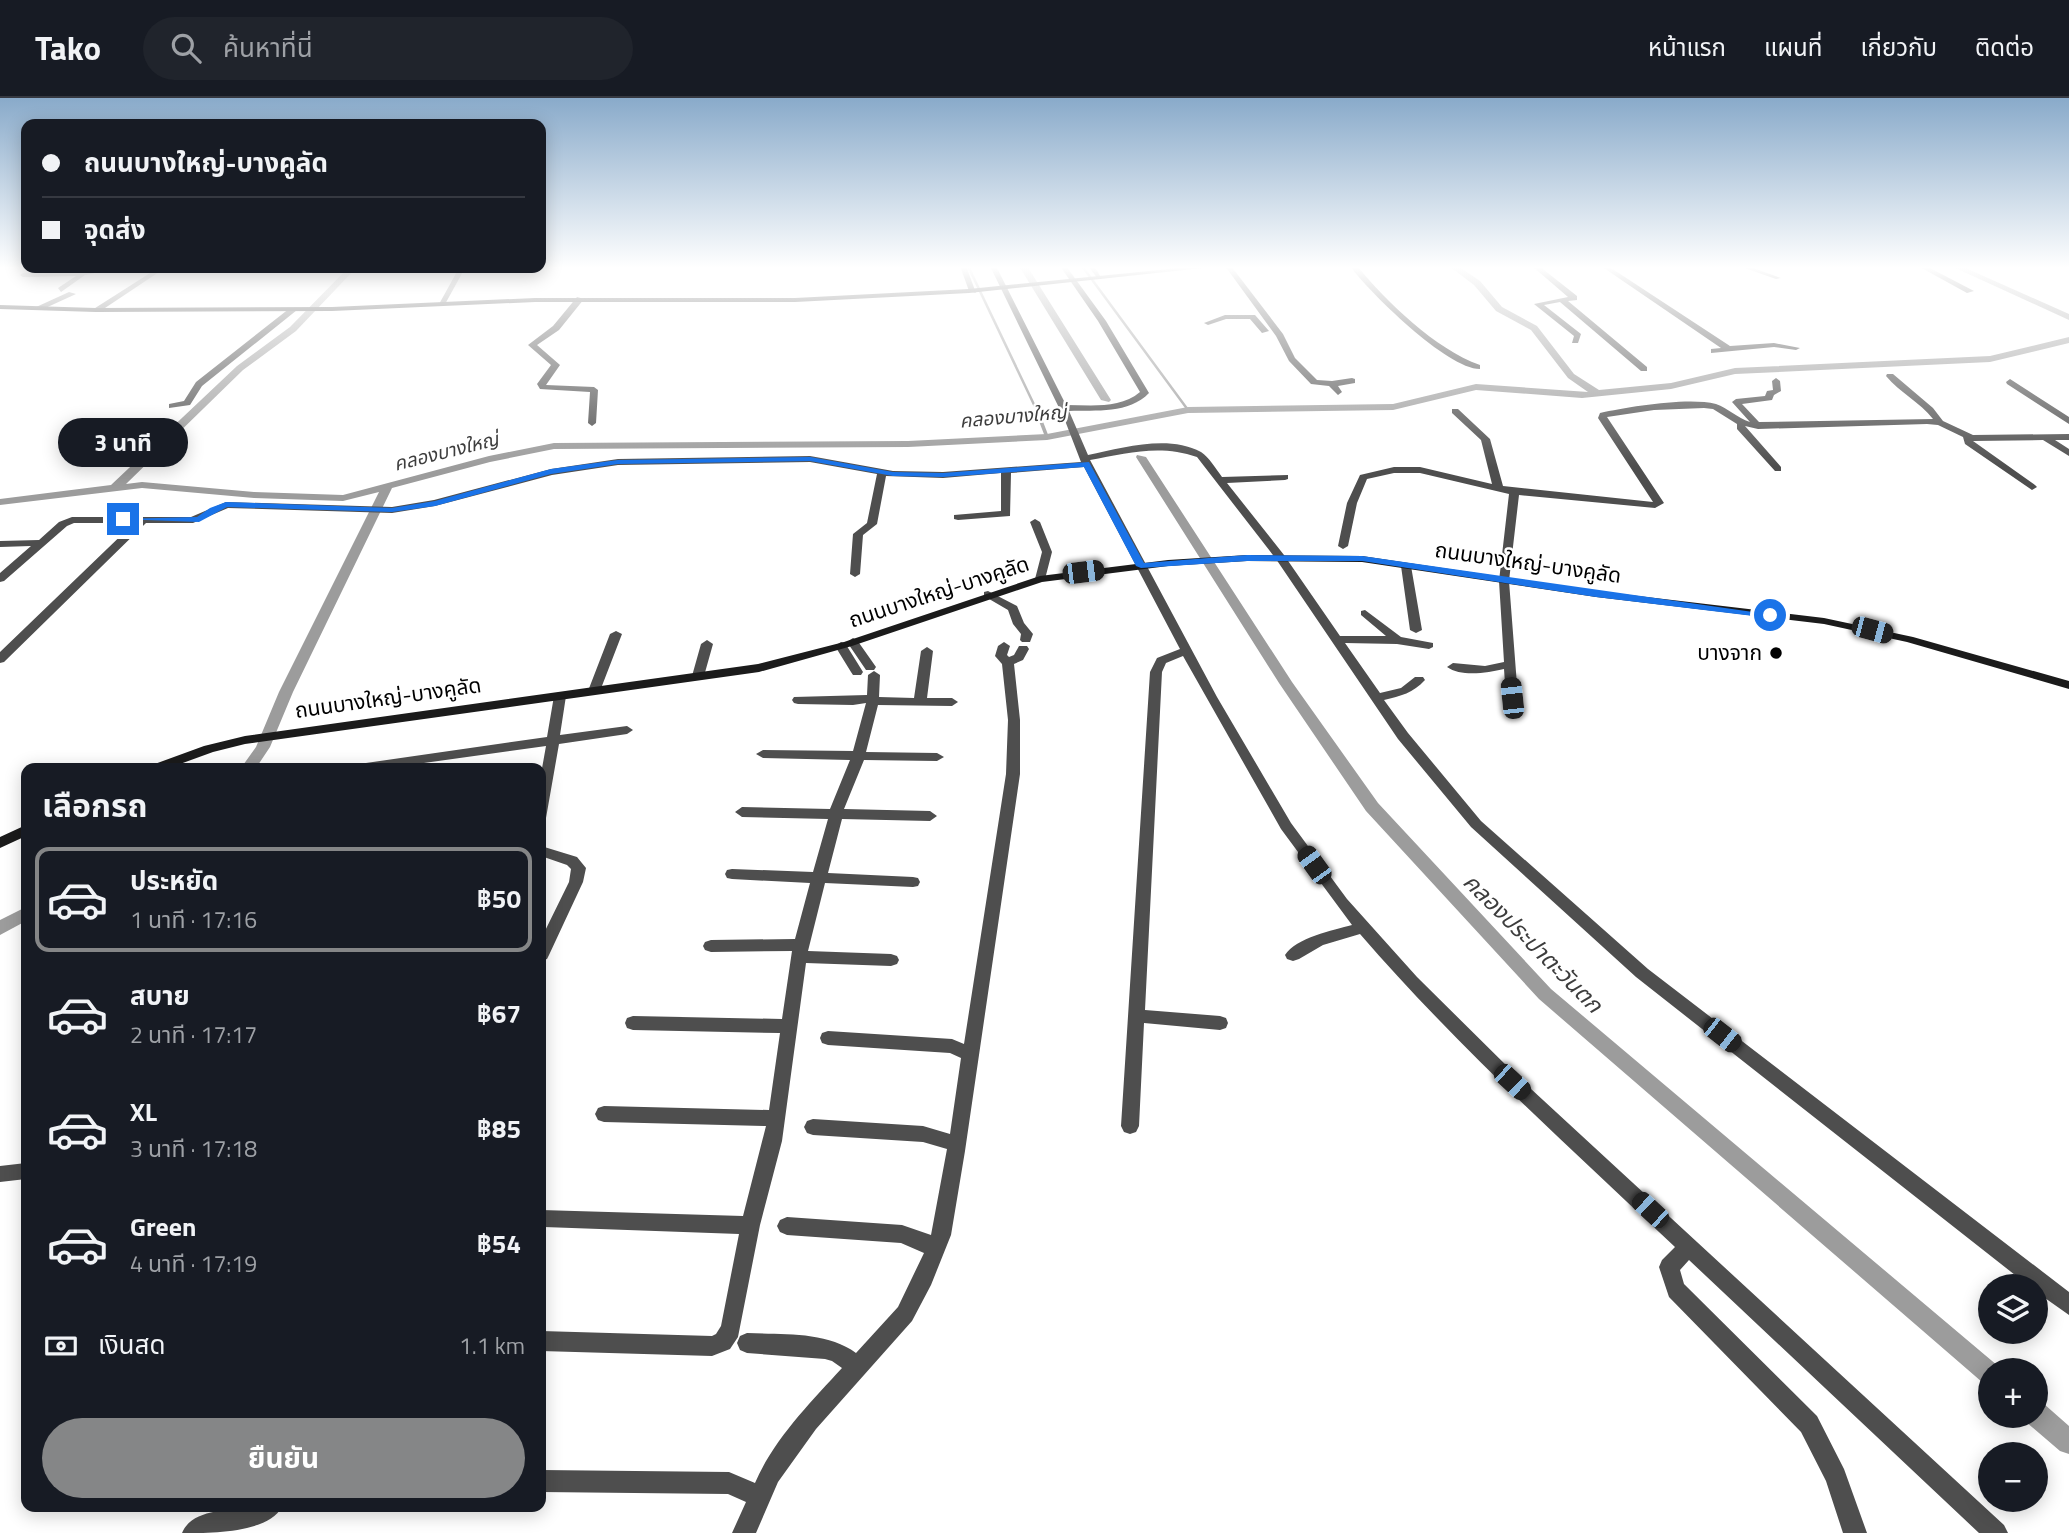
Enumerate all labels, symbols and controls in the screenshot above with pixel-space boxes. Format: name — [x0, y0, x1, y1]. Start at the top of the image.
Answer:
search box — [143, 17, 633, 80]
text: Tako — [35, 23, 101, 73]
text: ค้นหาที่นี่ — [223, 28, 313, 67]
icon: search — [167, 29, 205, 67]
text: หน้าแรก — [1648, 29, 1726, 65]
text: แผนที่ — [1764, 29, 1822, 65]
text: เกี่ยวกับ — [1860, 29, 1937, 65]
text: ติดต่อ — [1975, 29, 2034, 65]
text: ถนนบางใหญ่-บางคูลัด — [84, 143, 328, 182]
text: จุดส่ง — [84, 210, 146, 249]
water label: คลองบางใหญ่ — [958, 396, 1070, 435]
callout: 3 นาที — [58, 418, 188, 466]
water label: คลองบางใหญ่ — [390, 423, 504, 478]
text: 3 นาที — [94, 425, 152, 460]
route end — [107, 503, 139, 535]
street label: ถนนบางใหญ่-บางคูลัด — [1433, 533, 1623, 591]
street label: ถนนบางใหญ่-บางคูลัด — [844, 547, 1033, 635]
car — [1061, 559, 1106, 585]
route start — [1754, 599, 1786, 631]
car — [1849, 614, 1896, 646]
place label: บางจาก — [1697, 636, 1762, 668]
marker: บางจาก — [1768, 645, 1784, 661]
street label: ถนนบางใหญ่-บางคูลัด — [293, 668, 483, 726]
car — [1500, 676, 1525, 720]
text: เลือกรถ — [42, 781, 147, 829]
car — [1294, 842, 1335, 888]
text: ประหยัด — [130, 861, 218, 900]
water label: คลองประปาตะวันตก — [1455, 865, 1612, 1021]
icon: car — [46, 868, 109, 931]
text: ฿50 — [477, 879, 521, 918]
text: 1 นาที · 17:16 — [130, 902, 257, 937]
text: สบาย — [130, 976, 190, 1015]
icon: car — [46, 983, 109, 1046]
text: ฿67 — [477, 994, 521, 1033]
car — [1699, 1014, 1746, 1056]
text: 2 นาที · 17:17 — [130, 1017, 257, 1052]
car — [1490, 1060, 1535, 1104]
text: XL — [130, 1092, 157, 1131]
icon: car — [46, 1098, 109, 1161]
text: ฿85 — [477, 1109, 521, 1148]
text: 3 นาที · 17:18 — [130, 1131, 257, 1166]
car — [1628, 1188, 1673, 1232]
text: Green — [130, 1207, 196, 1246]
icon: car — [46, 1213, 109, 1276]
text: ฿54 — [477, 1224, 521, 1263]
text: 4 นาที · 17:19 — [130, 1246, 257, 1281]
map controls — [1978, 1274, 2048, 1512]
button: layers — [1978, 1274, 2048, 1344]
text: เงินสด — [98, 1325, 165, 1364]
icon: cash — [42, 1327, 80, 1365]
text: 1.1 km — [459, 1328, 525, 1363]
button: + — [1978, 1358, 2048, 1428]
button: ยืนยัน — [42, 1418, 525, 1498]
button: − — [1978, 1442, 2048, 1512]

